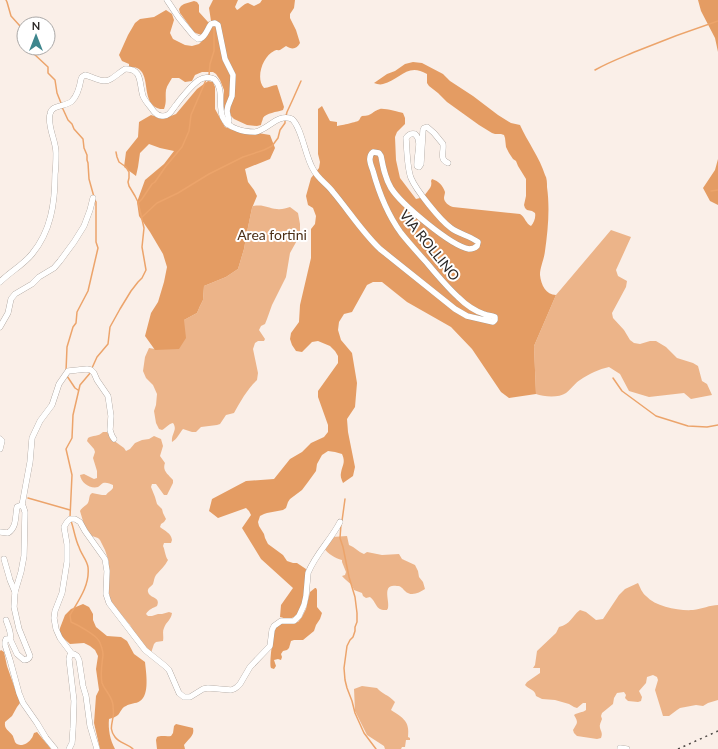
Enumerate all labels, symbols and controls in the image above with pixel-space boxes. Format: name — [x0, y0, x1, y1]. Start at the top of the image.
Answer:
north arrow — [16, 16, 56, 56]
text: N — [32, 19, 40, 32]
street label: VIA ROLLINO — [396, 206, 464, 284]
park label: Area fortini — [237, 226, 307, 243]

